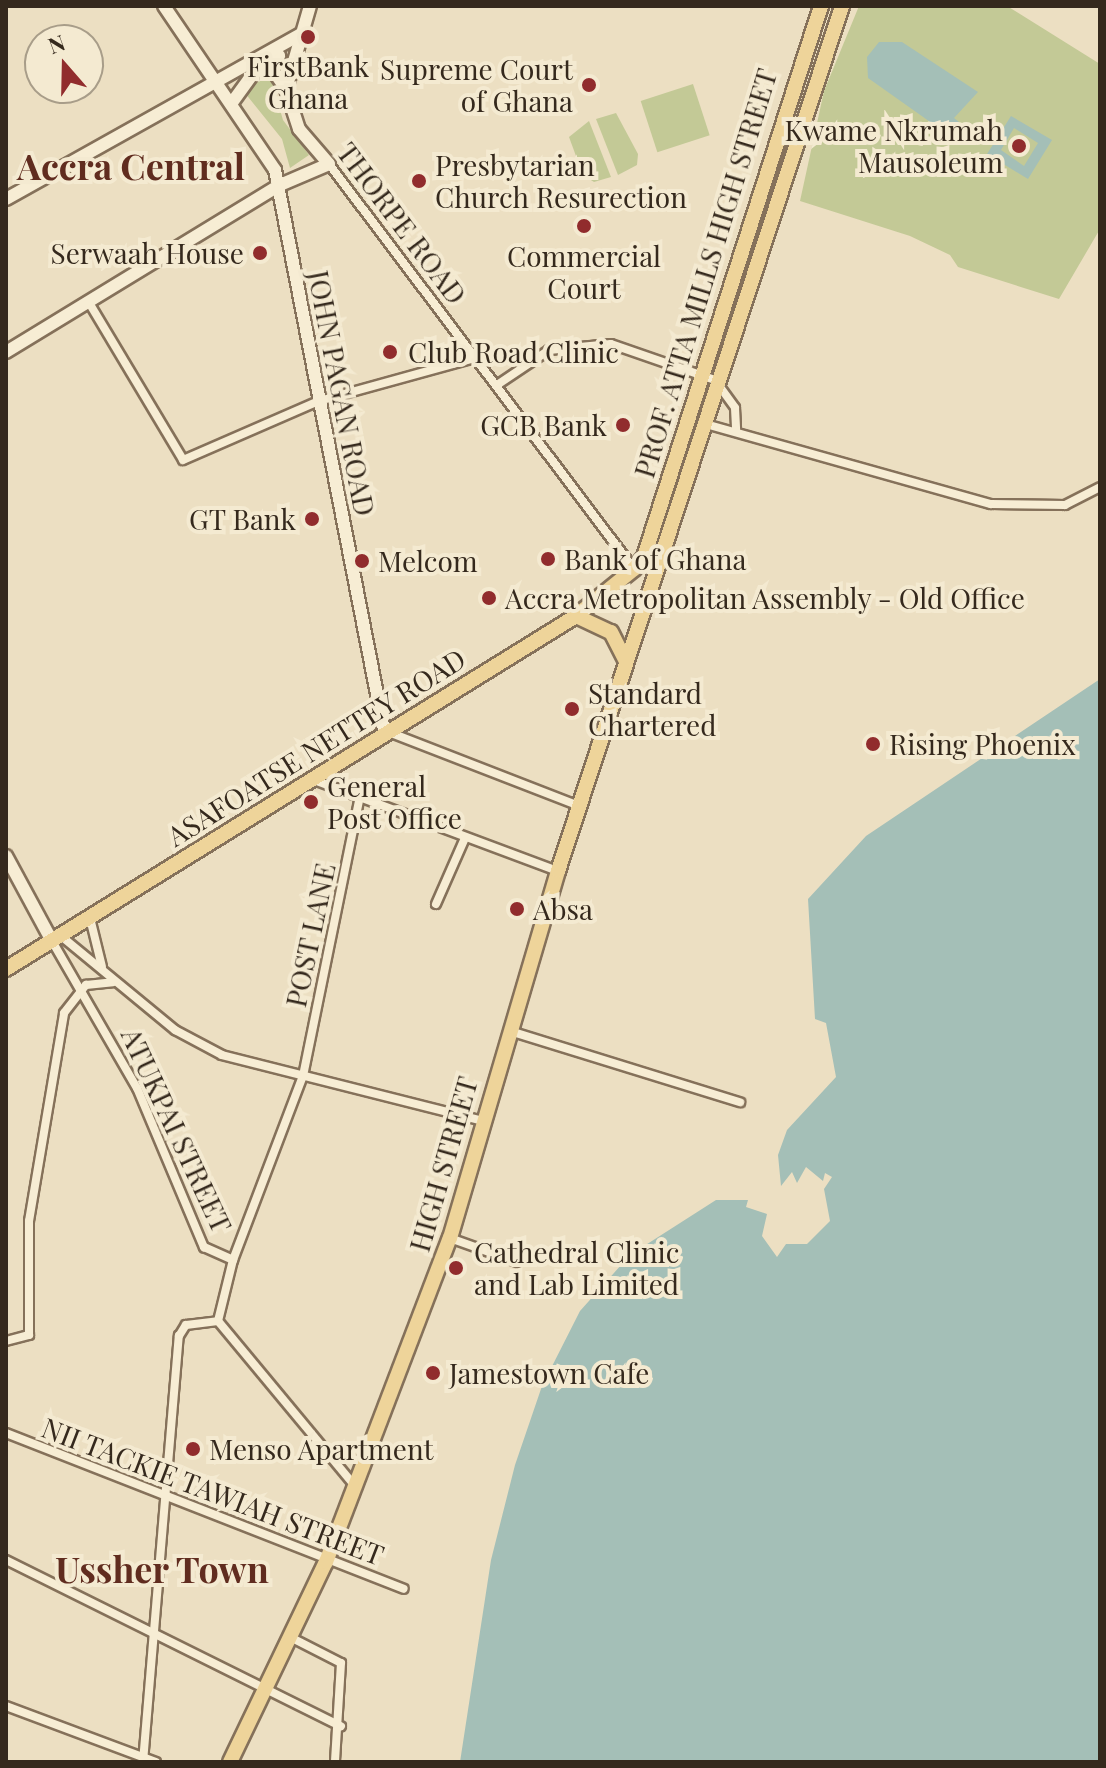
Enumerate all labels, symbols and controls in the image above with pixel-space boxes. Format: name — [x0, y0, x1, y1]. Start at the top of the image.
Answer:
north arrow — [24, 24, 104, 104]
text: N — [44, 27, 69, 60]
marker: FirstBank Ghana — [299, 28, 317, 46]
place label: FirstBank Ghana — [247, 49, 369, 115]
place label: Supreme Court of Ghana — [380, 52, 573, 118]
street label: PROF. ATTA MILLS HIGH STREET — [627, 64, 783, 482]
marker: Supreme Court of Ghana — [580, 76, 598, 94]
place label: Kwame Nkrumah Mausoleum — [785, 113, 1003, 179]
street label: THORPE ROAD — [330, 136, 474, 310]
marker: Kwame Nkrumah Mausoleum — [1010, 137, 1028, 155]
district label: Accra Central — [17, 144, 245, 188]
place label: Presbytarian Church Resurection — [435, 148, 687, 214]
marker: Presbytarian Church Resurection — [410, 172, 428, 190]
marker: Commercial Court — [575, 217, 593, 235]
place label: Serwaah House — [51, 236, 244, 270]
place label: Commercial Court — [507, 239, 661, 305]
marker: Serwaah House — [251, 244, 269, 262]
street label: JOHN PAGAN ROAD — [302, 267, 382, 519]
place label: Club Road Clinic — [408, 335, 619, 369]
marker: Club Road Clinic — [379, 341, 401, 363]
place label: GCB Bank — [480, 408, 607, 442]
marker: GCB Bank — [614, 416, 632, 434]
place label: GT Bank — [188, 502, 296, 536]
marker: GT Bank — [303, 510, 321, 528]
place label: Bank of Ghana — [564, 542, 747, 576]
place label: Melcom — [378, 544, 478, 578]
marker: Bank of Ghana — [539, 550, 557, 568]
marker: Melcom — [353, 552, 371, 570]
place label: Accra Metropolitan Assembly - Old Office — [505, 581, 1027, 615]
marker: Accra Metropolitan Assembly - Old Office — [480, 589, 498, 607]
street label: ASAFOATSE NETTEY ROAD — [160, 641, 472, 853]
place label: Standard Chartered — [588, 676, 717, 742]
marker: Standard Chartered — [563, 700, 581, 718]
place label: Rising Phoenix — [889, 727, 1076, 761]
marker: Rising Phoenix — [864, 735, 882, 753]
place label: General Post Office — [327, 769, 462, 835]
marker: General Post Office — [302, 793, 320, 811]
street label: POST LANE — [278, 860, 342, 1010]
place label: Absa — [533, 892, 593, 926]
marker: Absa — [508, 900, 526, 918]
street label: ATUKPAI STREET — [115, 1022, 239, 1238]
street label: HIGH STREET — [402, 1073, 484, 1255]
place label: Cathedral Clinic and Lab Limited — [474, 1235, 679, 1301]
marker: Cathedral Clinic and Lab Limited — [445, 1257, 467, 1279]
place label: Jamestown Cafe — [449, 1356, 650, 1390]
marker: Jamestown Cafe — [424, 1364, 442, 1382]
street label: NII TACKIE TAWIAH STREET — [37, 1410, 389, 1572]
place label: Menso Apartment — [209, 1432, 434, 1466]
marker: Menso Apartment — [184, 1440, 202, 1458]
district label: Ussher Town — [54, 1547, 270, 1591]

